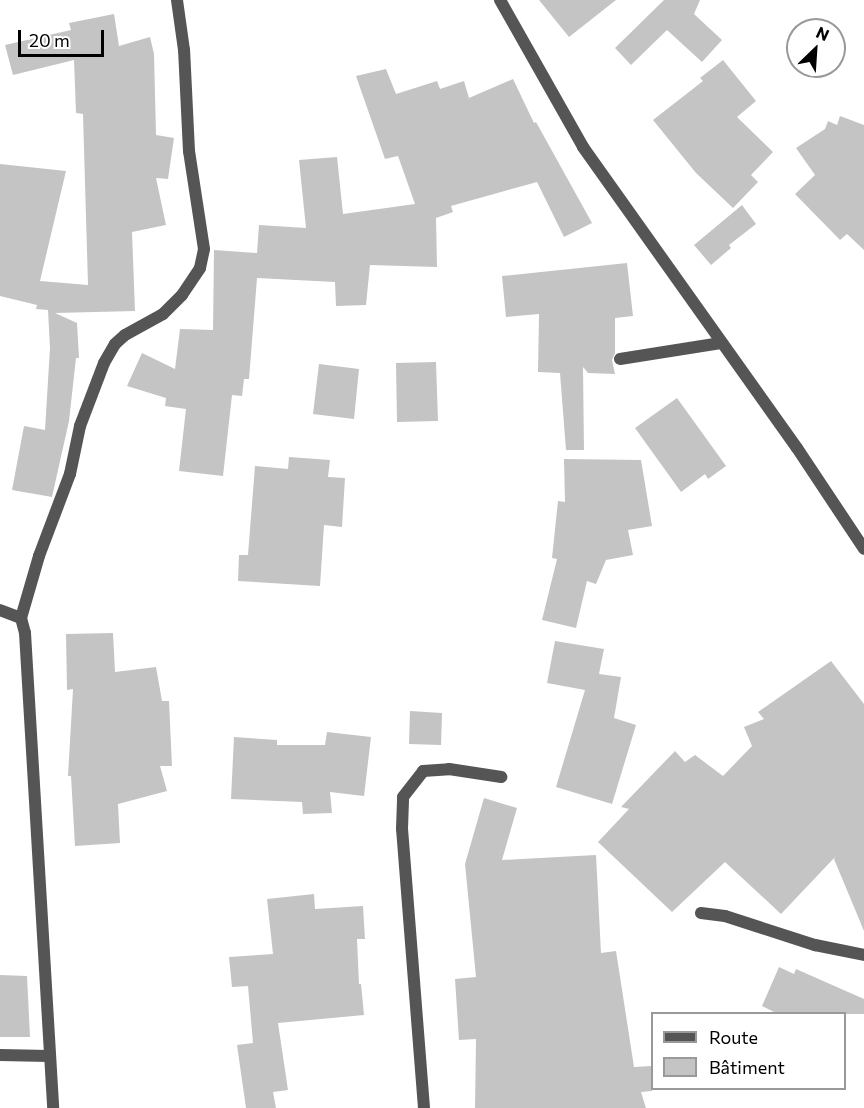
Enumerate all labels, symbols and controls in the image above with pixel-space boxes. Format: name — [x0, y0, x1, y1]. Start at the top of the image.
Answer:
scale bar — [21, 18, 106, 56]
north arrow — [786, 18, 846, 78]
text: N — [814, 22, 832, 44]
text: 20 m — [29, 29, 70, 51]
legend — [651, 1012, 846, 1090]
text: Route — [709, 1026, 758, 1048]
text: Bâtiment — [709, 1056, 785, 1078]

